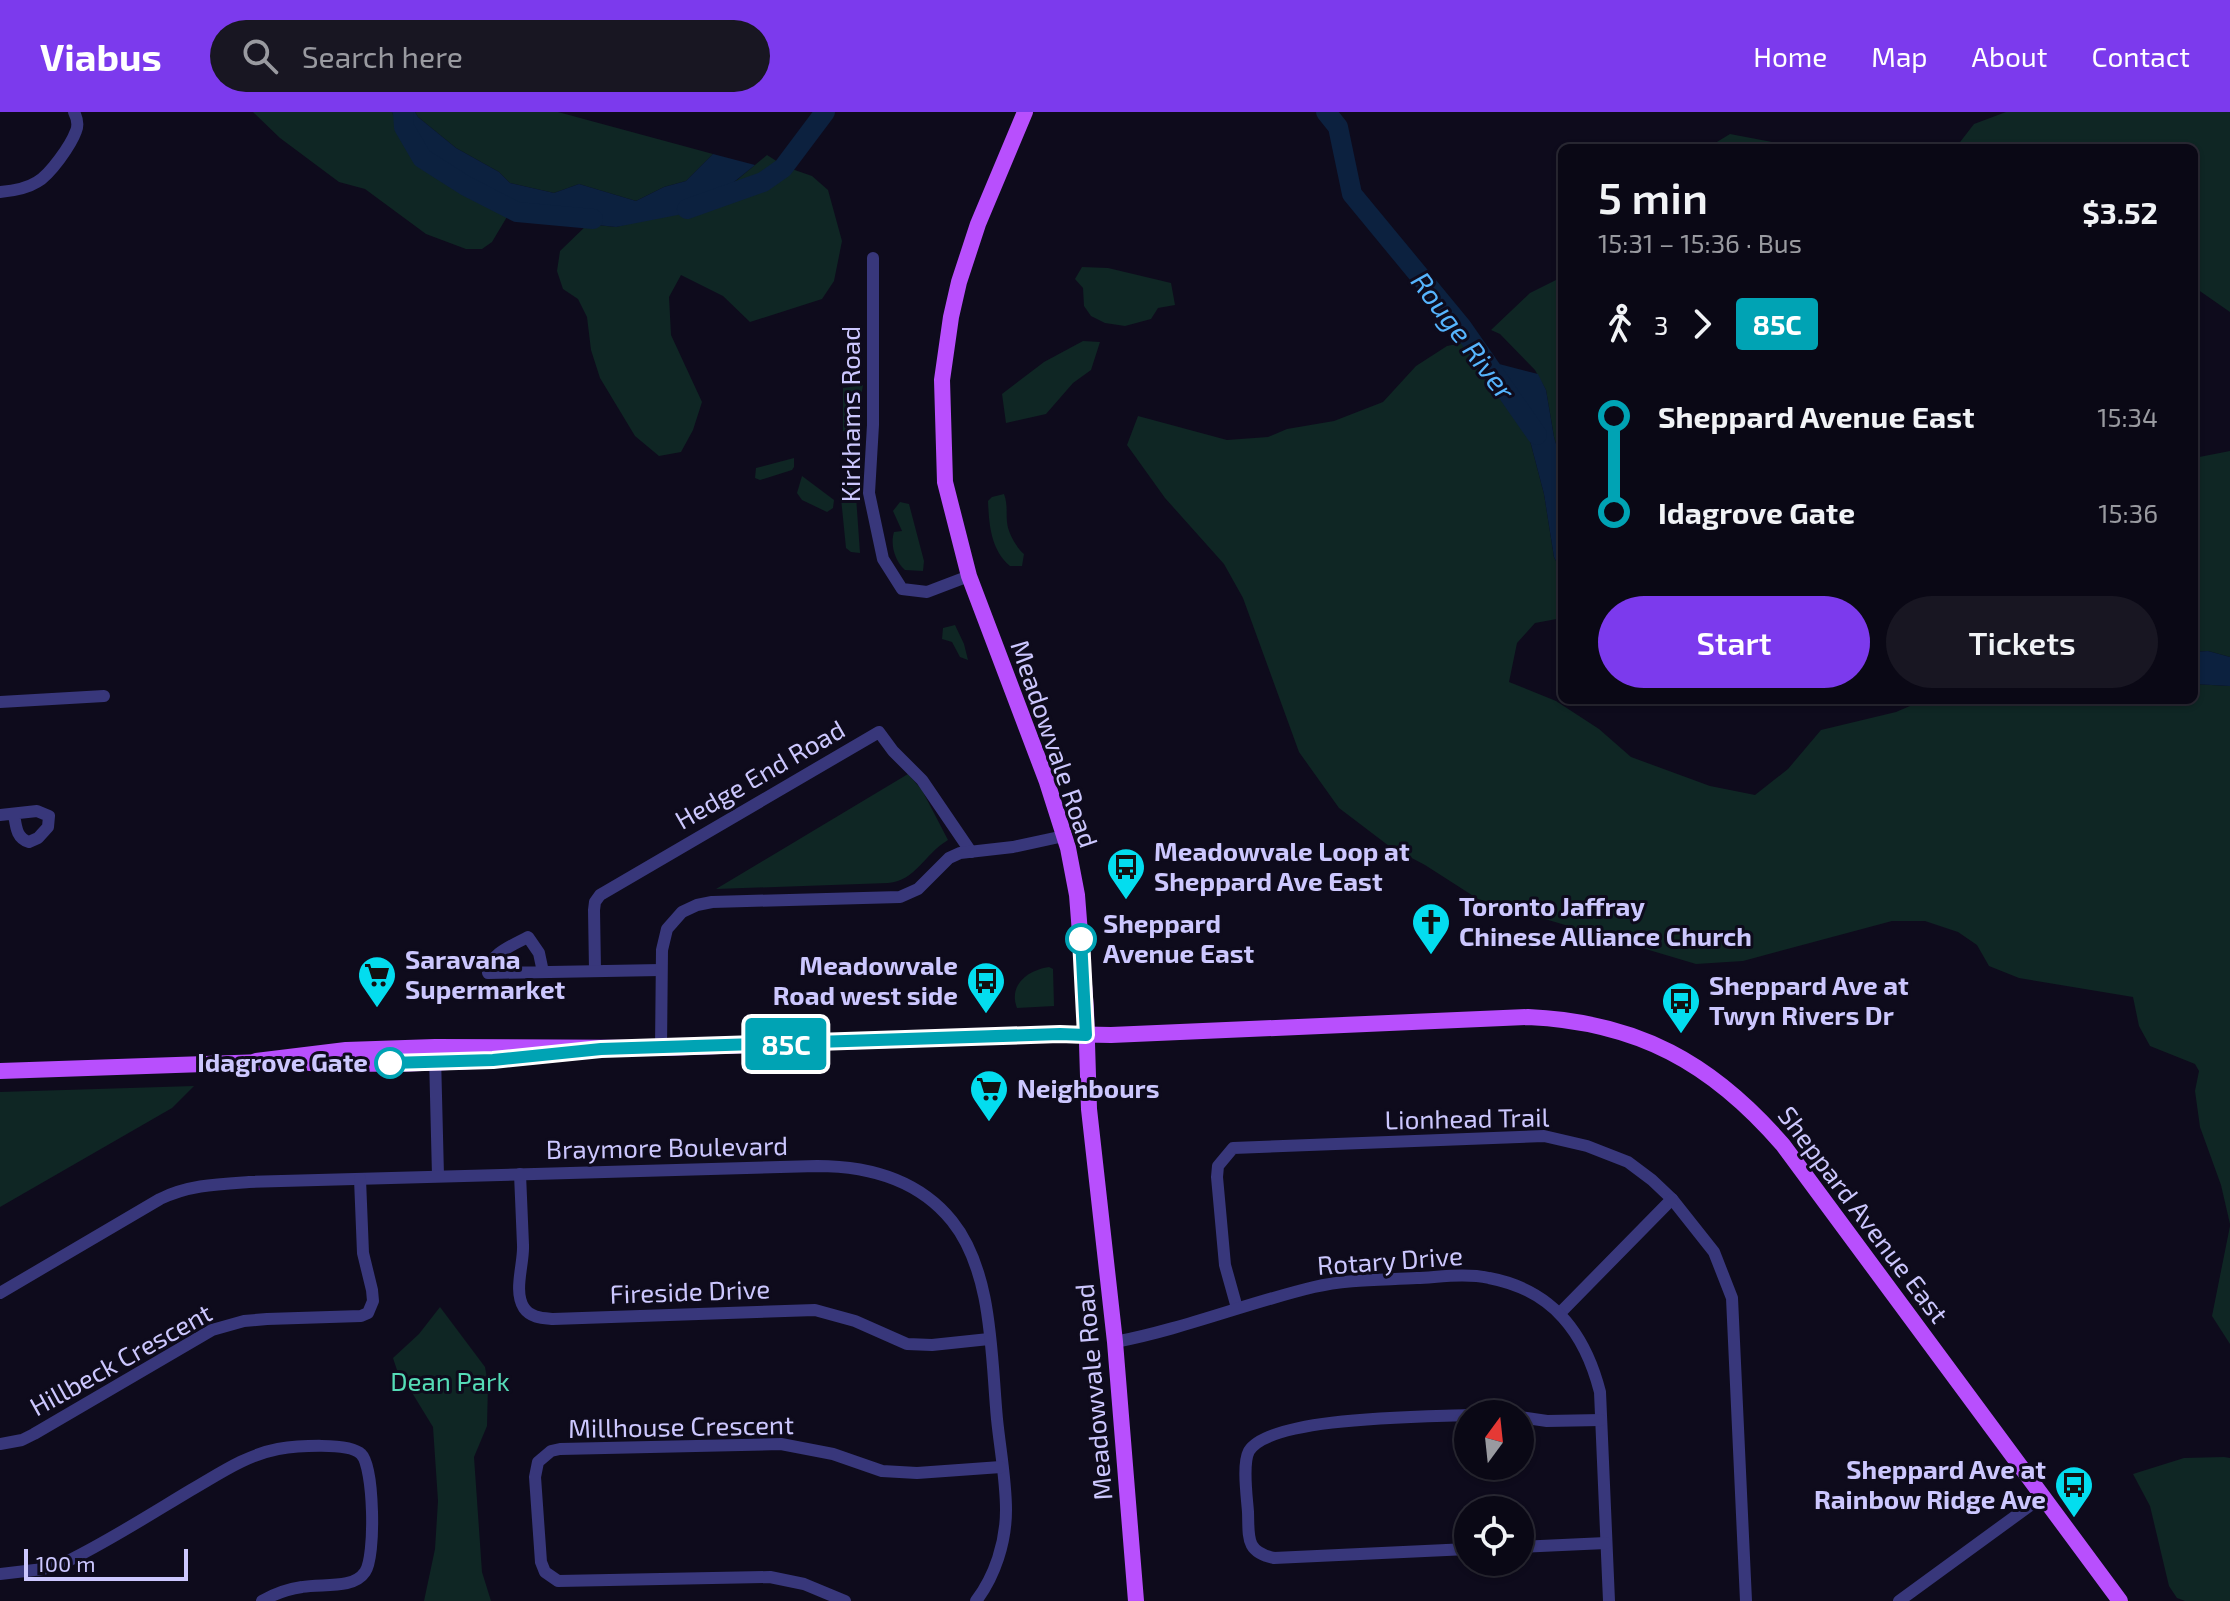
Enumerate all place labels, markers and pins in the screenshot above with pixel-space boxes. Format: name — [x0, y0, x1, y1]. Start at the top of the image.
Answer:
place label: Meadowvale Loop at Sheppard Ave East — [1154, 835, 1410, 896]
bus stop icon: Meadowvale Loop at Sheppard Ave East — [1105, 846, 1147, 901]
place label: Toronto Jaffray Chinese Alliance Church — [1459, 890, 1752, 951]
church icon: Toronto Jaffray Chinese Alliance Church — [1410, 901, 1452, 956]
place label: Sheppard Avenue East — [1103, 907, 1255, 968]
marker: Sheppard Avenue East — [1066, 924, 1096, 954]
place label: Saravana Supermarket — [405, 943, 566, 1004]
place label: Meadowvale Road west side — [773, 949, 958, 1010]
supermarket icon: Saravana Supermarket — [356, 954, 398, 1009]
bus stop icon: Meadowvale Road west side — [965, 960, 1007, 1015]
place label: Sheppard Ave at Twyn Rivers Dr — [1709, 969, 1909, 1031]
bus stop icon: Sheppard Ave at Twyn Rivers Dr — [1660, 980, 1702, 1035]
place label: Idagrove Gate — [197, 1046, 368, 1077]
marker: Idagrove Gate — [375, 1048, 405, 1078]
supermarket icon: Neighbours — [968, 1068, 1010, 1123]
place label: Neighbours — [1017, 1072, 1159, 1103]
place label: Sheppard Ave at Rainbow Ridge Ave — [1814, 1453, 2046, 1514]
bus stop icon: Sheppard Ave at Rainbow Ridge Ave — [2053, 1464, 2095, 1519]

